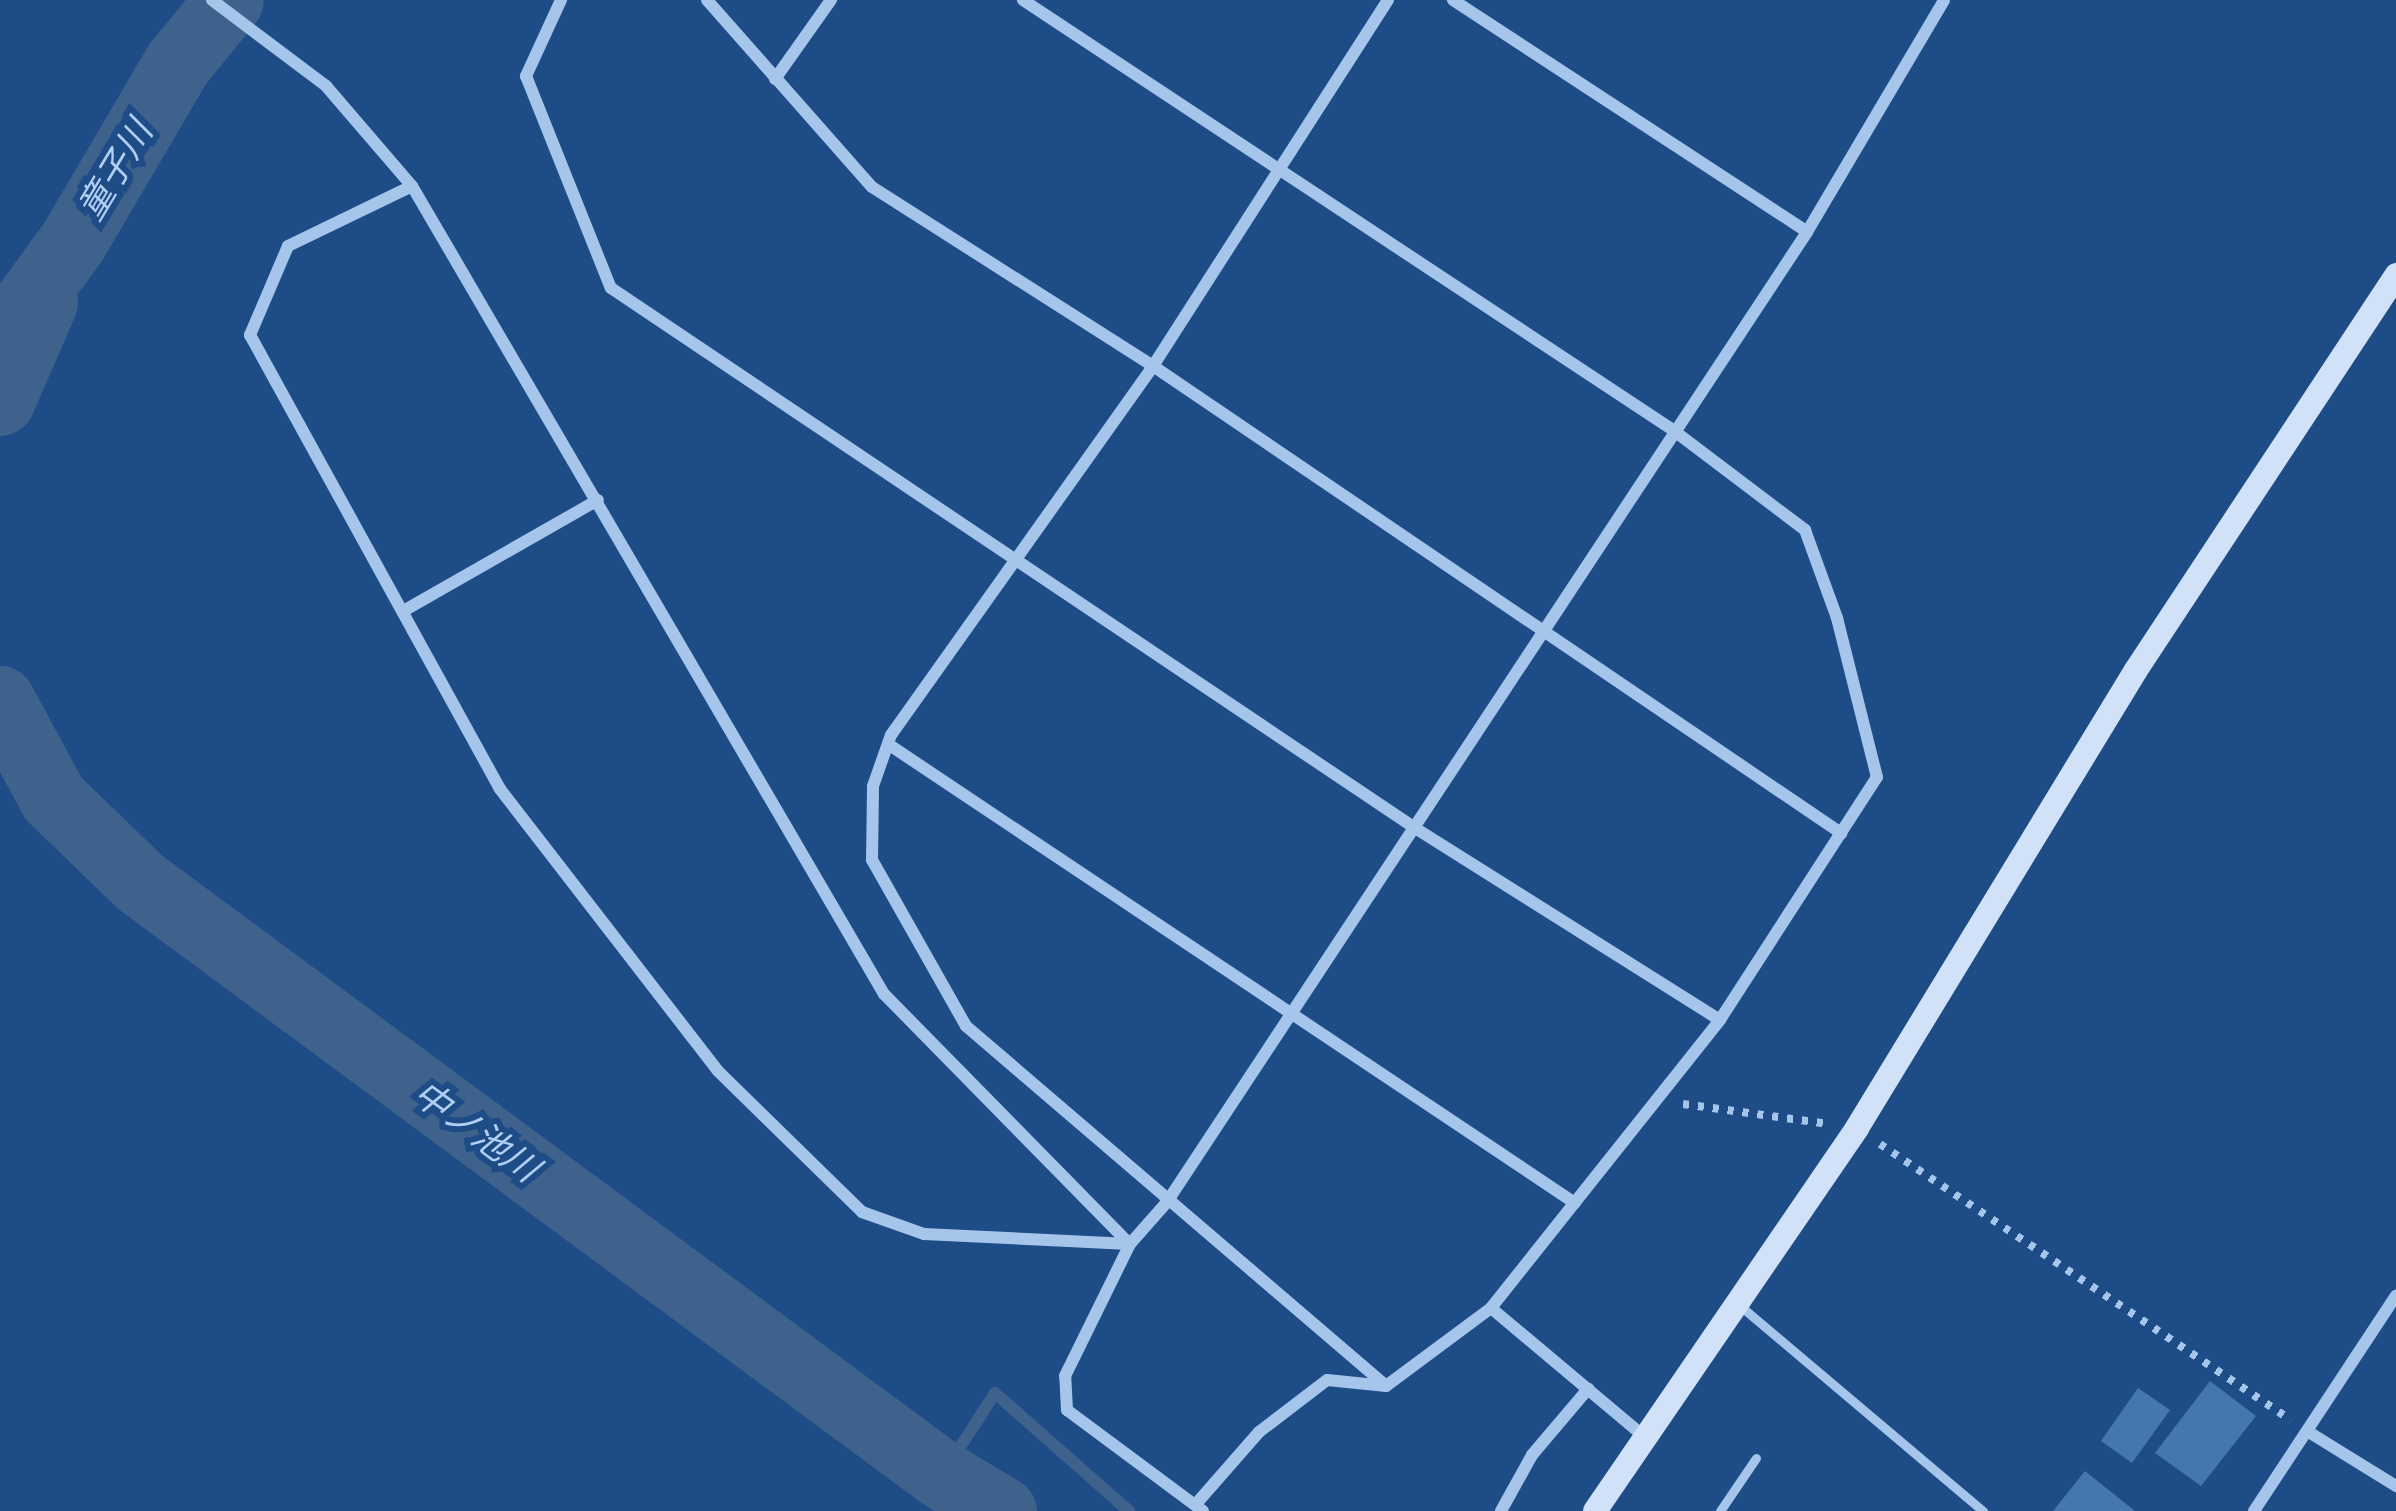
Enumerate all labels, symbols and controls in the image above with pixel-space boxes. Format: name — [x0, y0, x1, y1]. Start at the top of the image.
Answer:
water label: 童子川 — [69, 113, 161, 227]
water label: 中ノ池川 — [405, 1071, 547, 1191]

